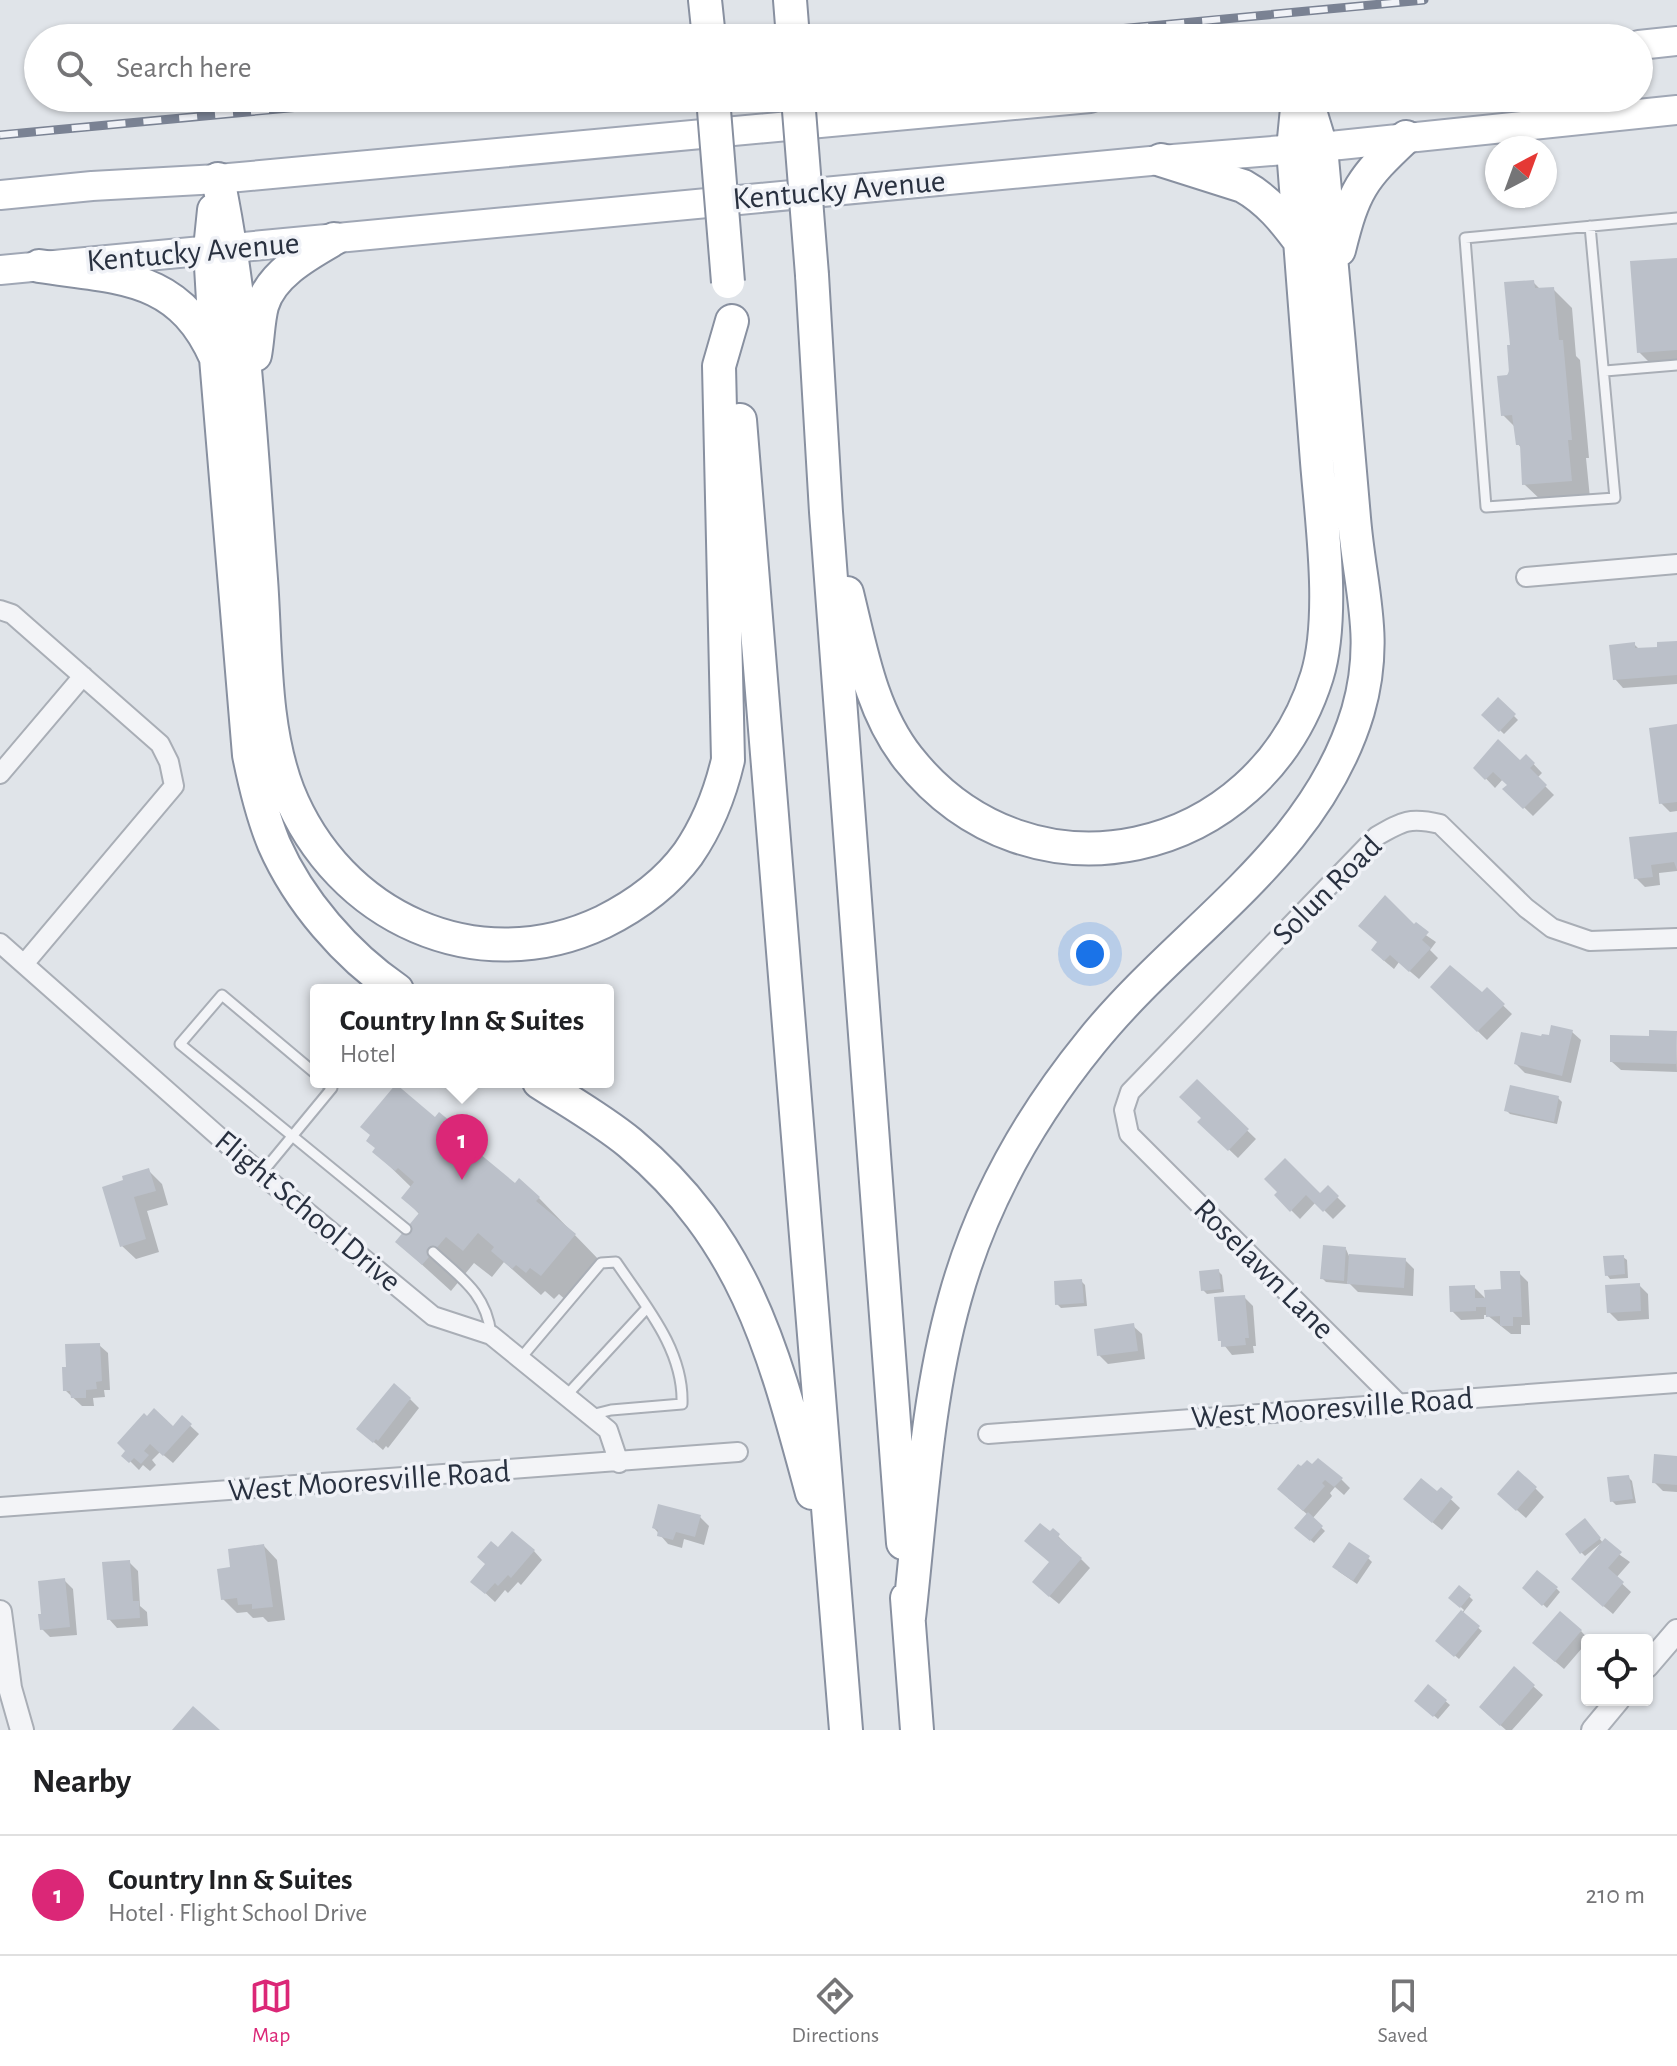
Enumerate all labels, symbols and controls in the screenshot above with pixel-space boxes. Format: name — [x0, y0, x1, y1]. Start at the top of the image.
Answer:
search box — [24, 24, 1653, 112]
icon: search — [52, 46, 96, 90]
text: Search here — [116, 53, 252, 83]
north arrow — [1485, 136, 1557, 208]
street label: Kentucky Avenue — [731, 165, 947, 215]
street label: Kentucky Avenue — [85, 227, 301, 277]
street label: Solun Road — [1266, 829, 1388, 951]
your location — [1070, 934, 1110, 974]
popup — [310, 984, 614, 1088]
text: Country Inn & Suites — [340, 1006, 584, 1036]
text: Hotel — [340, 1041, 396, 1067]
pin: 1 — [436, 1114, 488, 1180]
street label: Flight School Drive — [209, 1124, 407, 1298]
street label: Roselawn Lane — [1188, 1193, 1340, 1345]
street label: West Mooresville Road — [1190, 1382, 1474, 1434]
street label: West Mooresville Road — [227, 1455, 511, 1507]
map controls — [1581, 1634, 1653, 1706]
button: locate — [1581, 1634, 1653, 1706]
text: Nearby — [32, 1765, 131, 1799]
text: Country Inn & Suites — [108, 1865, 353, 1895]
text: 1 — [53, 1882, 63, 1908]
text: 210 m — [1585, 1882, 1645, 1908]
text: Hotel · Flight School Drive — [108, 1900, 367, 1926]
tab: Map — [249, 1974, 293, 2048]
tab: Directions — [791, 1974, 879, 2048]
tab: Saved — [1377, 1974, 1428, 2048]

